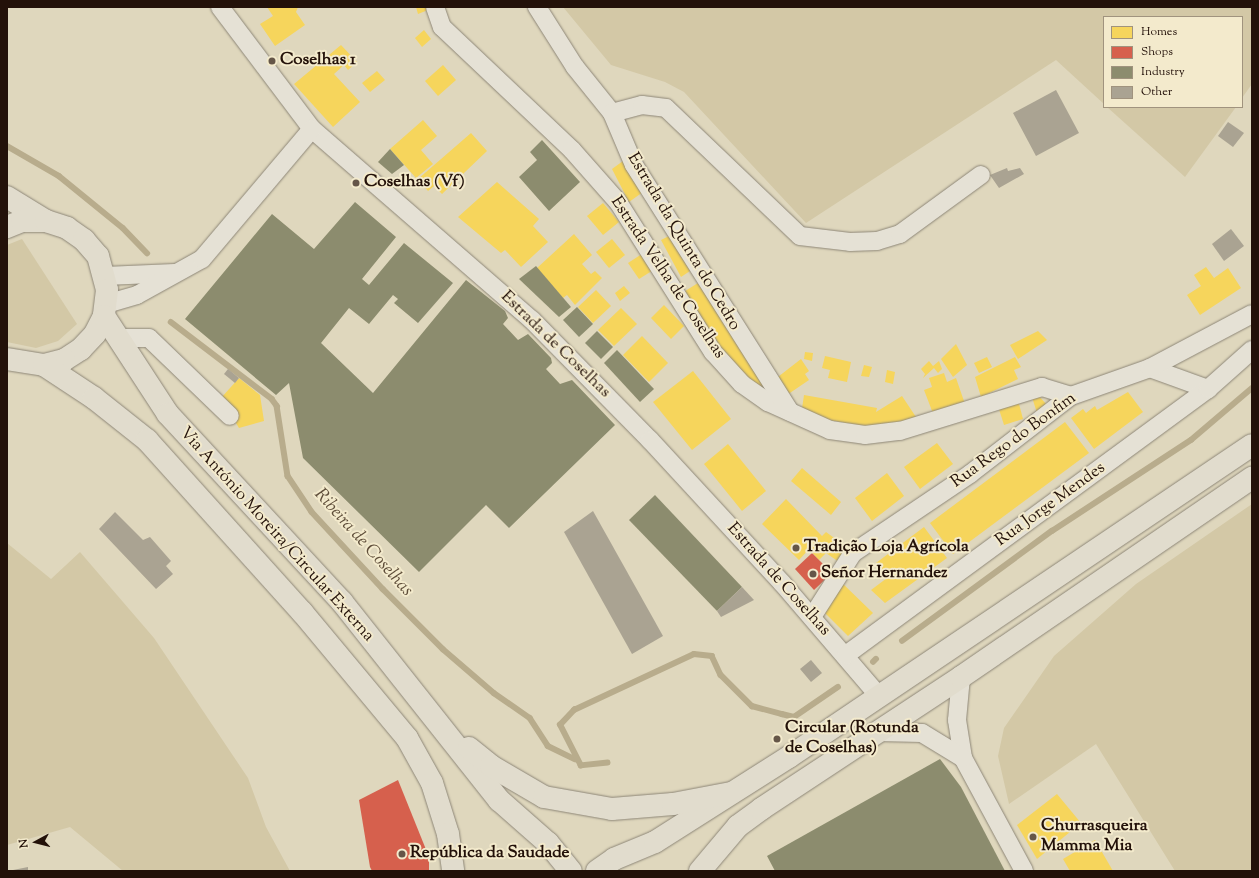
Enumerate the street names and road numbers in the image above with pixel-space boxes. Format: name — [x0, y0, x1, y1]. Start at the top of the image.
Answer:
street label: Estrada da Quinta do Cedro — [622, 150, 744, 334]
street label: Estrada Velha de Coselhas — [605, 193, 729, 363]
street label: Estrada de Coselhas — [496, 287, 614, 403]
street label: Rua Rego do Bonfim — [948, 389, 1080, 493]
street label: Via António Moreira/Circular Externa — [174, 424, 378, 646]
street label: Rua Jorge Mendes — [992, 458, 1110, 552]
street label: Estrada de Coselhas — [722, 519, 834, 641]

